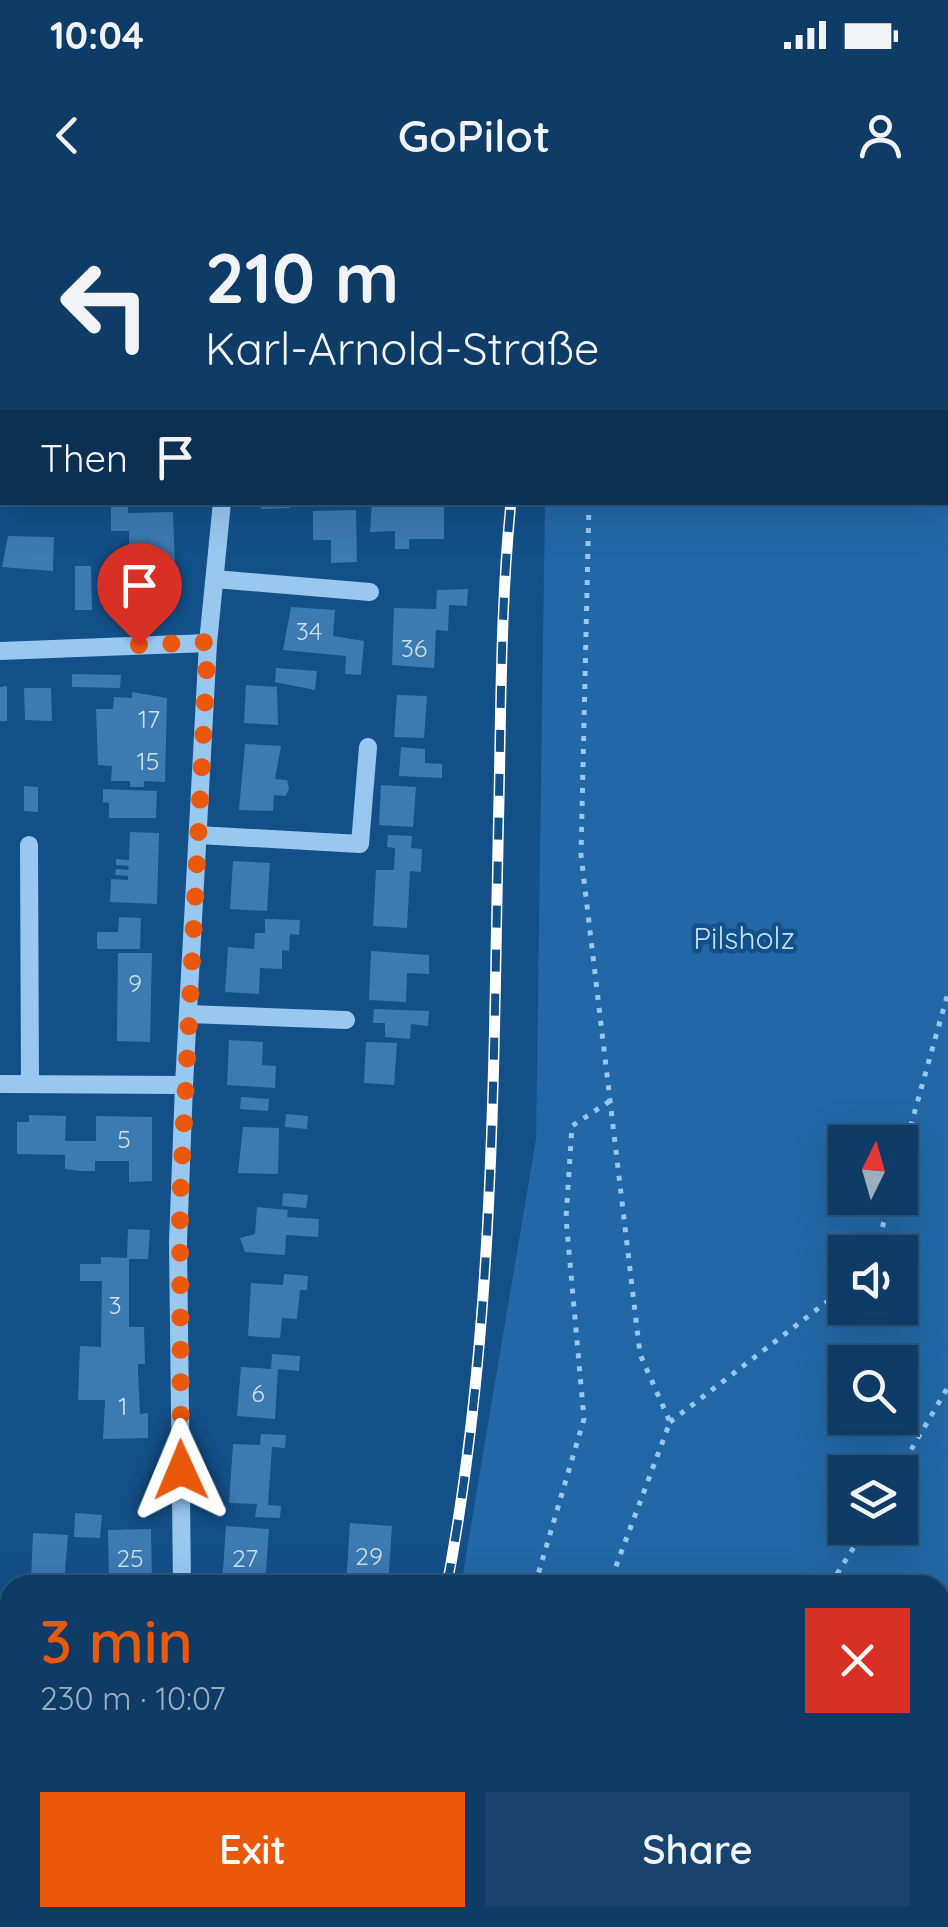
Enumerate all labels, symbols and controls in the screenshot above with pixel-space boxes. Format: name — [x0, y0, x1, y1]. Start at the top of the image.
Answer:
text: 10:04 — [50, 11, 144, 59]
text: GoPilot — [398, 107, 550, 163]
icon: back — [40, 108, 95, 163]
icon: person — [853, 108, 908, 163]
text: 210 m — [205, 233, 399, 321]
icon: left — [40, 240, 170, 370]
text: Karl-Arnold-Straße — [205, 320, 600, 376]
icon: arrive — [148, 430, 203, 485]
text: Then — [40, 434, 128, 482]
pin — [97, 543, 182, 646]
icon: arrive — [112, 558, 167, 613]
house number: 34 — [296, 615, 322, 646]
house number: 36 — [401, 632, 427, 663]
house number: 17 — [138, 703, 160, 734]
house number: 15 — [137, 745, 159, 776]
park label: Pilsholz — [693, 919, 795, 957]
house number: 9 — [128, 967, 142, 998]
house number: 5 — [117, 1123, 131, 1154]
north arrow — [828, 1125, 918, 1215]
map controls — [828, 1125, 918, 1545]
button: sound — [828, 1235, 918, 1325]
house number: 3 — [108, 1289, 122, 1320]
button: search — [828, 1345, 918, 1435]
house number: 6 — [251, 1377, 265, 1408]
house number: 1 — [118, 1390, 128, 1421]
position arrow — [129, 1418, 233, 1522]
button: layers — [828, 1455, 918, 1545]
house number: 29 — [355, 1540, 383, 1571]
house number: 25 — [116, 1542, 144, 1573]
house number: 27 — [232, 1542, 258, 1573]
text: 3 min — [40, 1603, 193, 1678]
button: close — [805, 1608, 910, 1713]
text: 230 m · 10:07 — [40, 1678, 226, 1718]
button: Exit — [40, 1792, 465, 1907]
button: Share — [485, 1792, 910, 1907]

